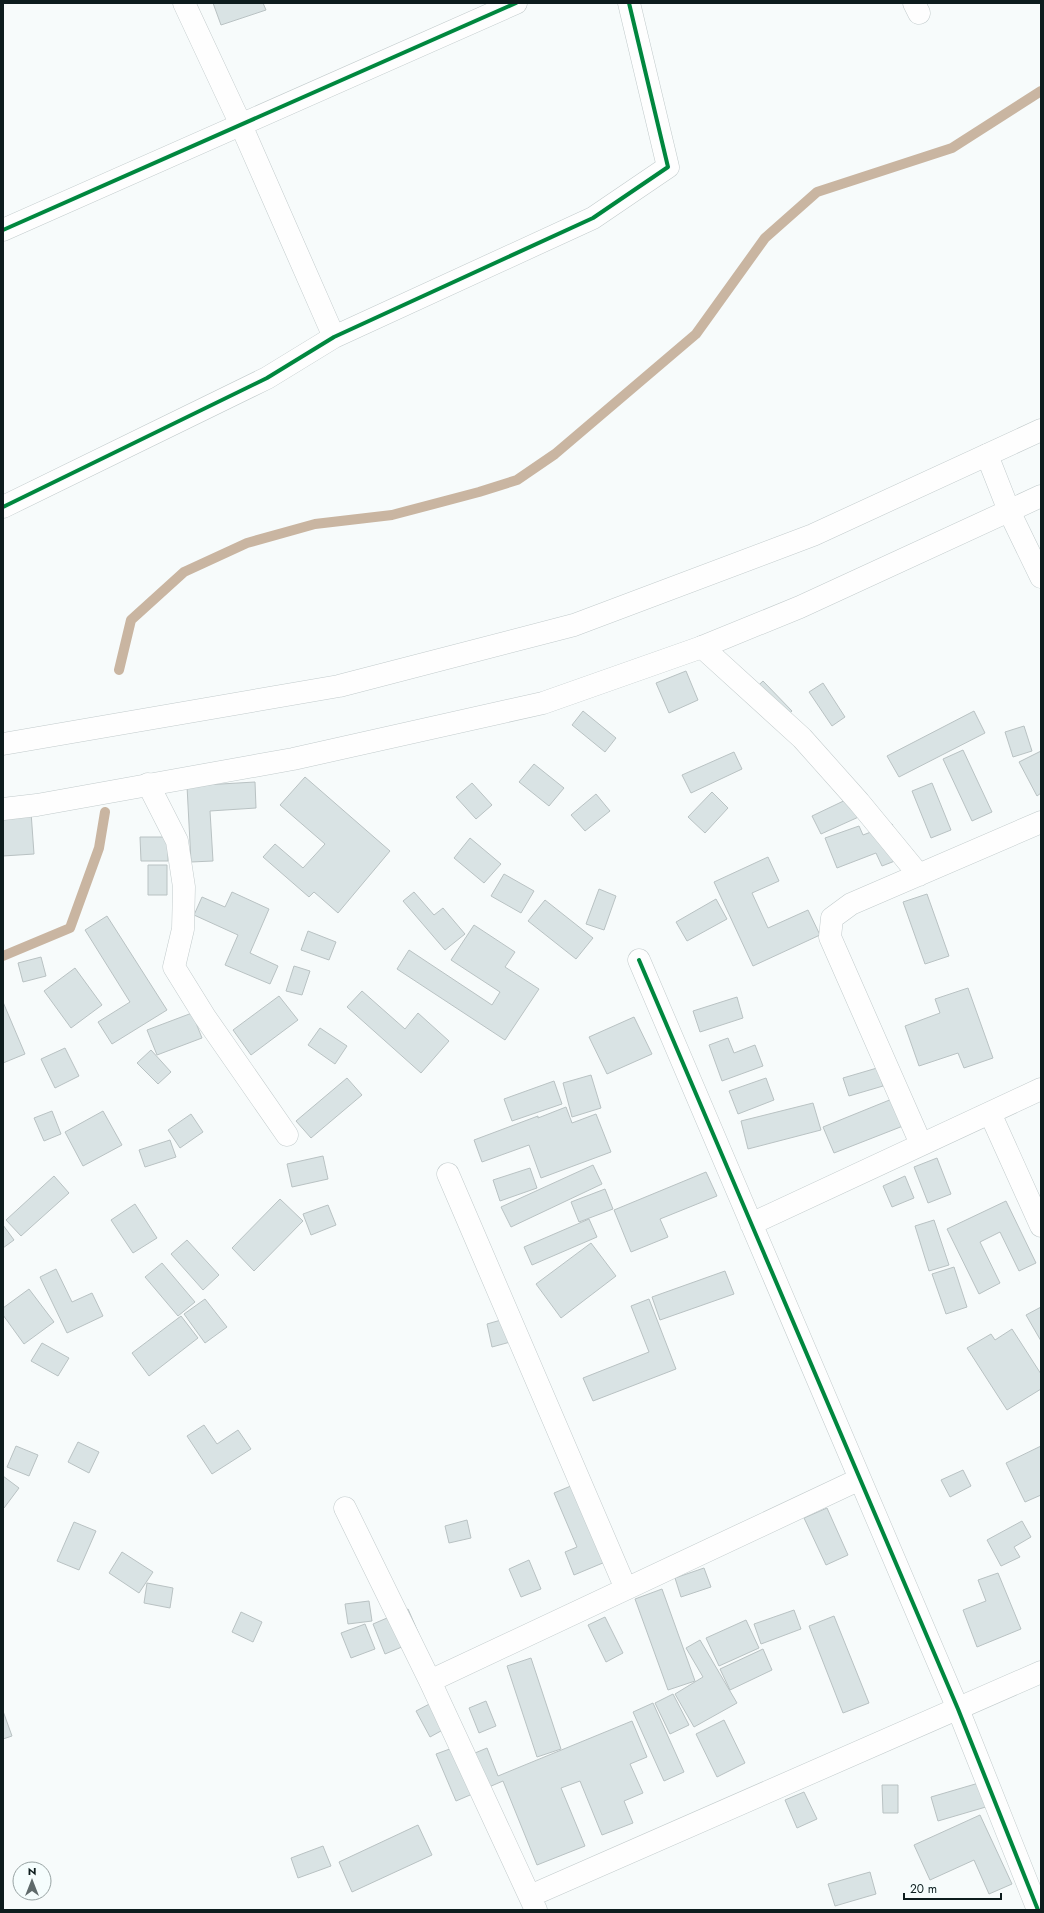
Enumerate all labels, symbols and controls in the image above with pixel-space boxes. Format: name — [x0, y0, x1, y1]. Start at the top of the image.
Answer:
north arrow — [12, 1861, 52, 1901]
text: N — [28, 1863, 36, 1879]
scale bar — [904, 1875, 1001, 1901]
text: 20 m — [910, 1880, 937, 1898]

